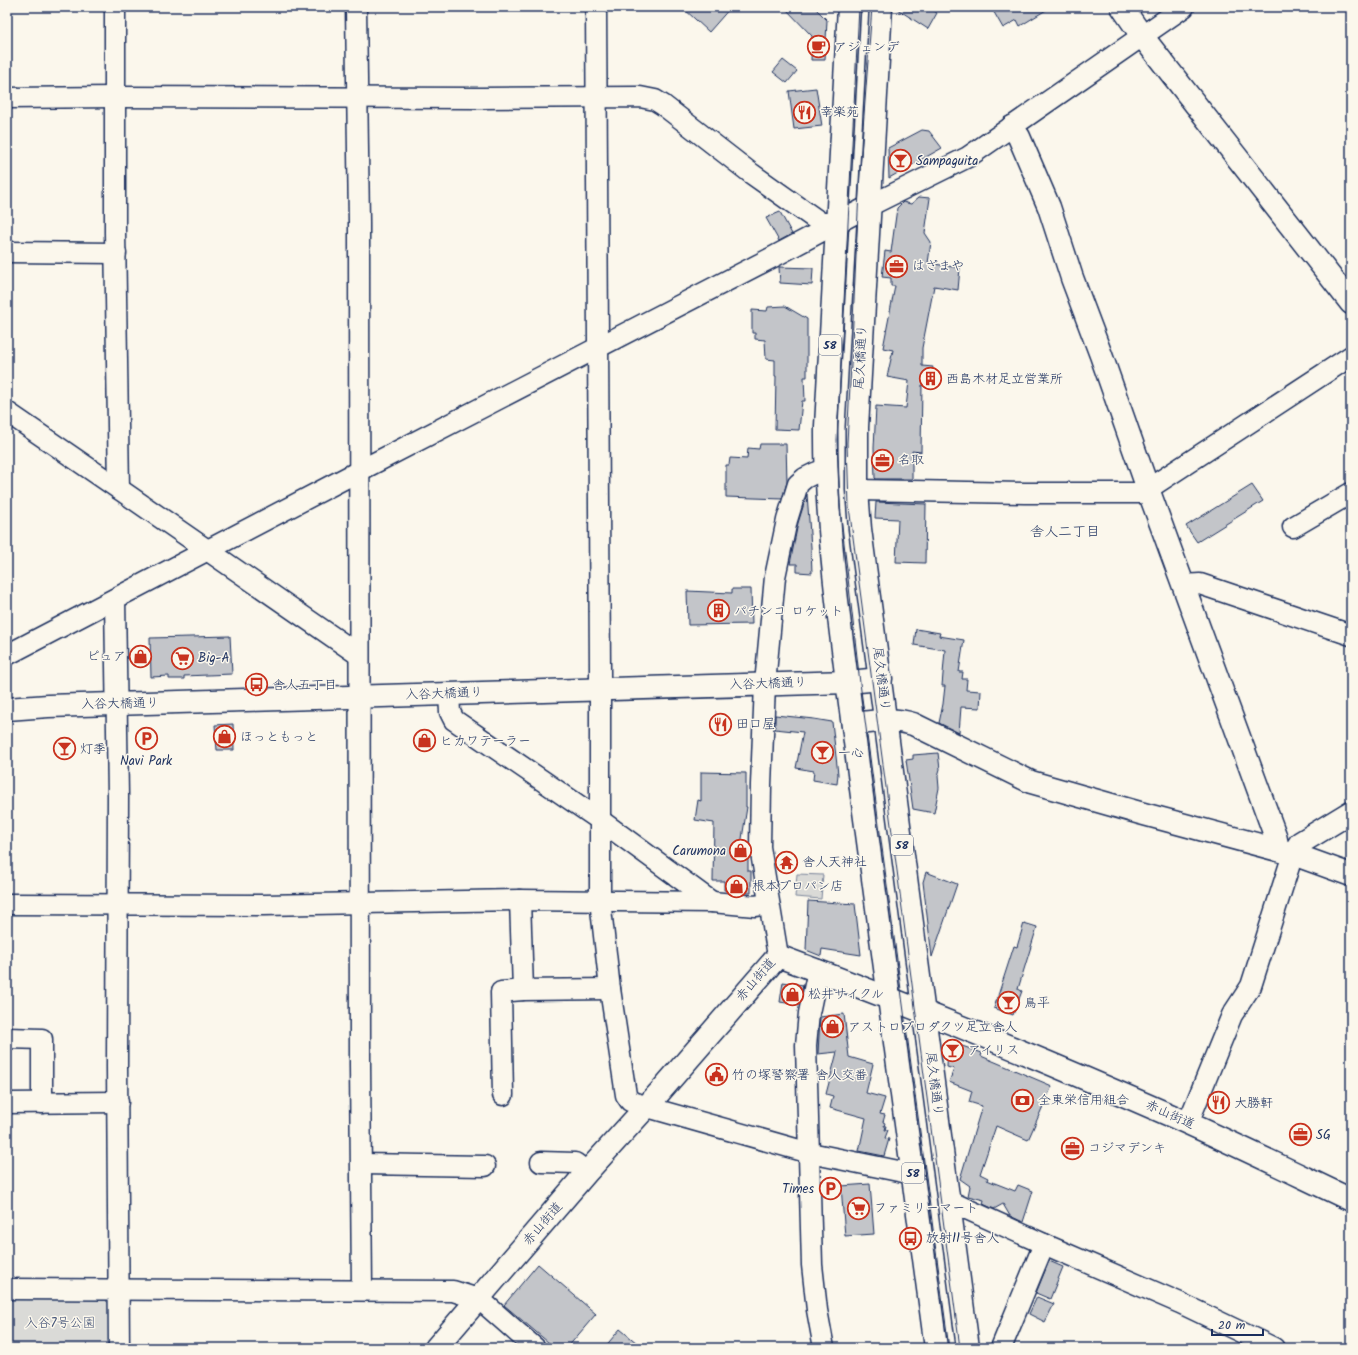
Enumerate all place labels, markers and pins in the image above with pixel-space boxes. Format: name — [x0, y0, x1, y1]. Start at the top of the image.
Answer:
cafe icon: アジェンデ — [805, 34, 831, 60]
place label: アジェンデ — [834, 37, 900, 58]
restaurant icon: 幸楽苑 — [791, 99, 817, 125]
place label: 幸楽苑 — [820, 102, 859, 123]
bar icon: Sampaguita — [887, 148, 913, 174]
place label: Sampaguita — [916, 151, 978, 172]
office icon: はざまや — [883, 253, 909, 279]
place label: はざまや — [912, 256, 964, 277]
building icon: 西島木材足立営業所 — [918, 366, 944, 392]
place label: 西島木材足立営業所 — [946, 369, 1063, 390]
office icon: 名取 — [869, 447, 895, 473]
place label: 名取 — [898, 450, 924, 471]
building icon: パチンコ ロケット — [706, 598, 732, 624]
place label: パチンコ ロケット — [734, 601, 843, 622]
shop icon: ピュア — [128, 643, 154, 669]
supermarket icon: Big-A — [170, 645, 196, 671]
place label: ピュア — [87, 646, 126, 667]
place label: Big-A — [198, 648, 230, 669]
bus stop icon: 舎人五丁目 — [244, 672, 270, 698]
place label: 舎人五丁目 — [272, 675, 337, 696]
restaurant icon: 田口屋 — [708, 711, 734, 737]
place label: 田口屋 — [736, 714, 775, 735]
shop icon: ほっともっと — [211, 724, 237, 750]
parking icon: Navi Park — [133, 726, 159, 752]
place label: ほっともっと — [240, 727, 318, 748]
shop icon: ヒカワテーラー — [412, 728, 438, 754]
place label: ヒカワテーラー — [440, 731, 531, 752]
bar icon: 灯季 — [51, 736, 77, 762]
place label: 灯季 — [80, 739, 106, 760]
bar icon: 一心 — [810, 740, 836, 766]
place label: 一心 — [838, 743, 864, 764]
place label: Navi Park — [120, 751, 173, 772]
shop icon: Carumona — [728, 838, 754, 864]
place label: Carumona — [672, 841, 726, 862]
temple icon: 舎人天神社 — [773, 849, 799, 875]
place label: 舎人天神社 — [802, 852, 867, 873]
shop icon: 根本プロパン店 — [724, 873, 750, 899]
place label: 根本プロパン店 — [752, 876, 843, 897]
shop icon: 松井サイクル — [780, 981, 806, 1007]
place label: 松井サイクル — [808, 984, 884, 1005]
bar icon: 鳥平 — [996, 990, 1022, 1016]
place label: 鳥平 — [1024, 993, 1050, 1014]
shop icon: アストロプロダクツ足立舎人 — [819, 1014, 845, 1040]
place label: アストロプロダクツ足立舎人 — [848, 1017, 1017, 1038]
bar icon: アイリス — [939, 1037, 965, 1063]
place label: アイリス — [968, 1040, 1019, 1061]
public building icon: 竹の塚警察署 舎人交番 — [703, 1062, 729, 1088]
place label: 竹の塚警察署 舎人交番 — [732, 1065, 867, 1086]
bank icon: 全東栄信用組合 — [1009, 1087, 1035, 1113]
place label: 全東栄信用組合 — [1038, 1090, 1129, 1111]
restaurant icon: 大勝軒 — [1205, 1090, 1231, 1116]
place label: 大勝軒 — [1234, 1093, 1273, 1114]
office icon: SG — [1287, 1122, 1313, 1148]
place label: SG — [1316, 1125, 1331, 1146]
office icon: コジマデンキ — [1060, 1135, 1086, 1161]
place label: コジマデンキ — [1088, 1138, 1166, 1159]
parking icon: Times — [817, 1176, 843, 1202]
place label: Times — [782, 1179, 814, 1200]
supermarket icon: ファミリーマート — [845, 1195, 871, 1221]
place label: ファミリーマート — [874, 1198, 978, 1219]
bus stop icon: 放射11号舎人 — [897, 1225, 923, 1251]
place label: 放射11号舎人 — [926, 1228, 999, 1249]

